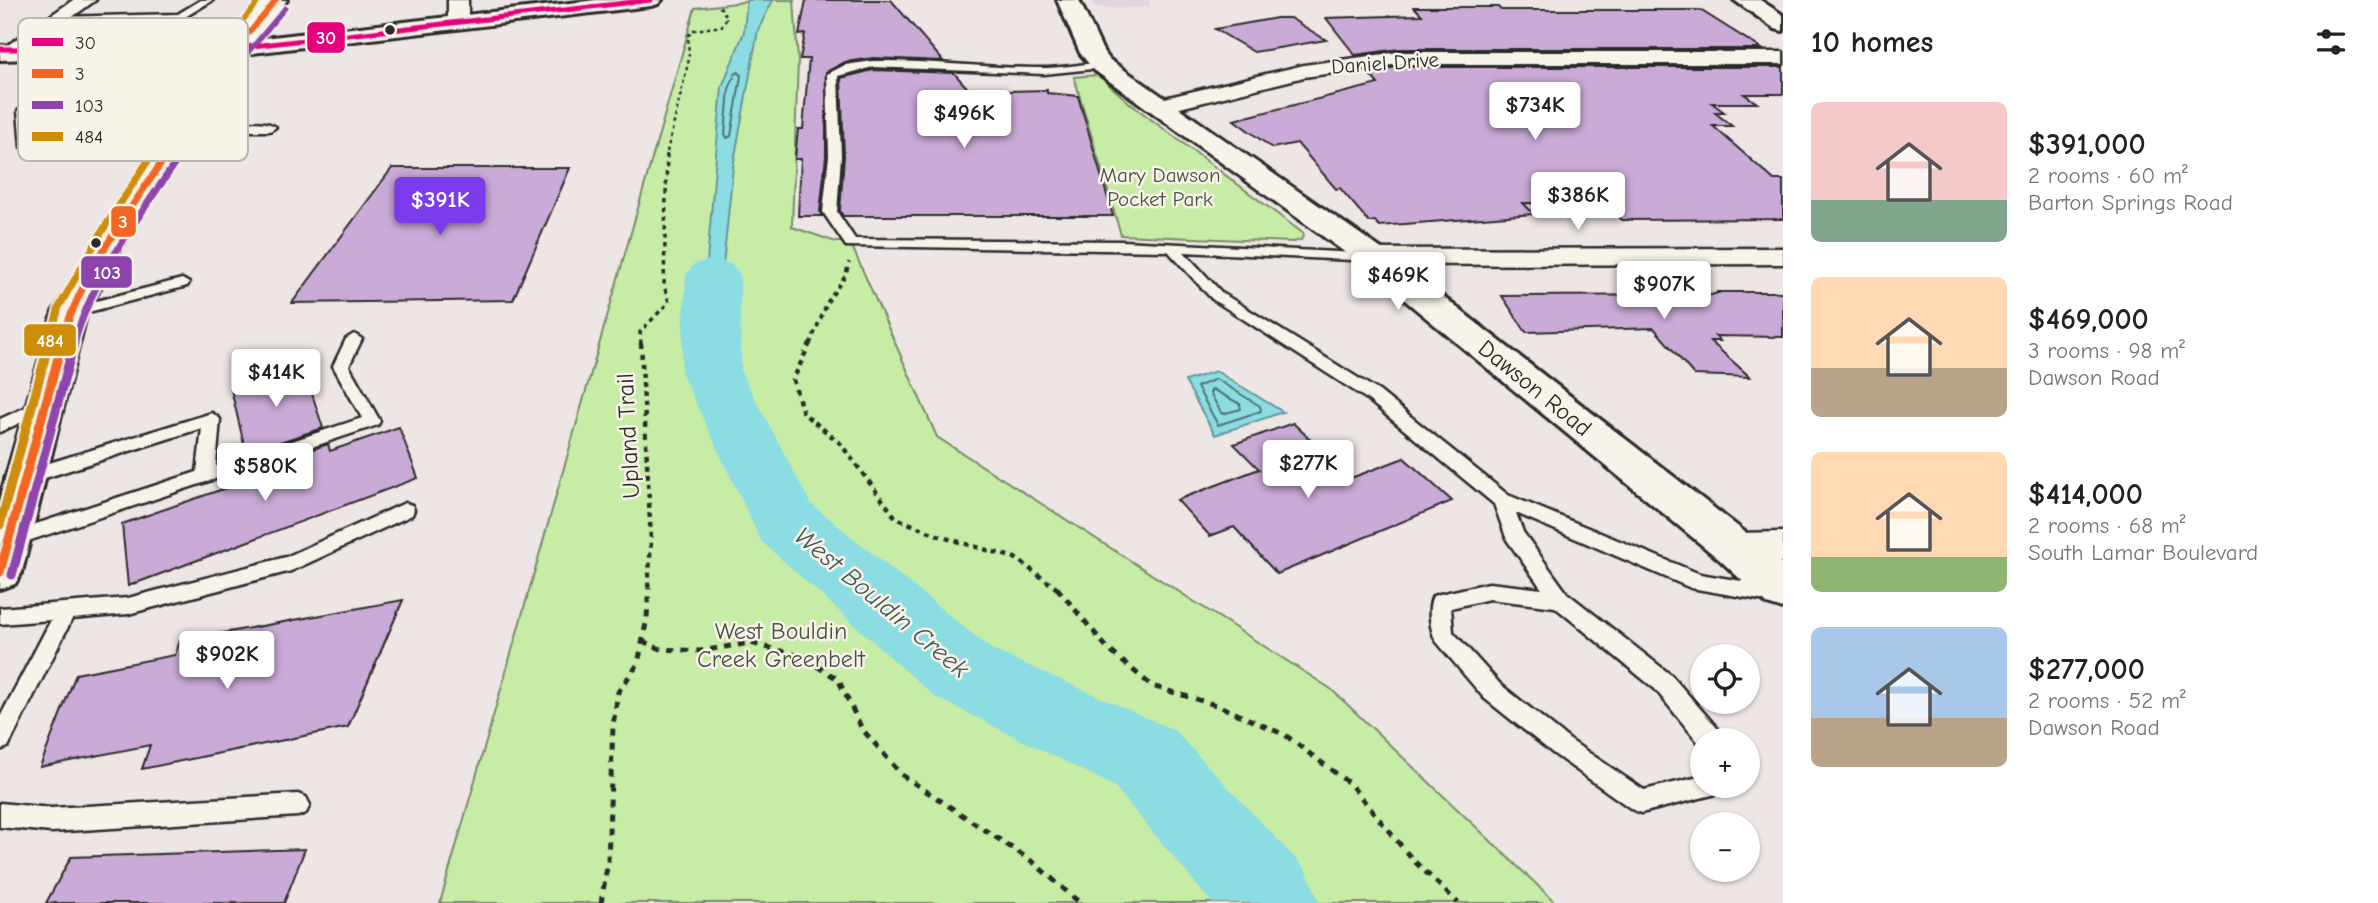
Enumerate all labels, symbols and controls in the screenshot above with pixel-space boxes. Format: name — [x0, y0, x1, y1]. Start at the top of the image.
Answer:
legend — [18, 18, 248, 161]
line badge: 30 — [306, 21, 346, 54]
unlabelled marker — [383, 23, 397, 37]
icon: filters — [2312, 23, 2350, 61]
text: 10 homes — [1811, 25, 1933, 60]
text: 30 — [316, 27, 336, 49]
text: 30 — [75, 32, 96, 54]
street label: Daniel Drive — [1330, 47, 1440, 79]
text: 3 — [75, 63, 85, 85]
pin: $734K — [1486, 82, 1584, 142]
pin: $496K — [915, 90, 1013, 150]
text: $734K — [1505, 91, 1565, 118]
text: 103 — [75, 95, 104, 117]
text: $496K — [933, 99, 995, 126]
text: 484 — [75, 126, 103, 148]
text: $391,000 — [2028, 127, 2146, 162]
icon: home — [1867, 130, 1951, 214]
text: 2 rooms · 60 m² — [2028, 162, 2188, 189]
park label: Mary Dawson Pocket Park — [1099, 163, 1221, 211]
pin: $386K — [1529, 173, 1627, 232]
pin: $391K — [391, 177, 489, 237]
text: $386K — [1547, 181, 1609, 208]
text: $391K — [410, 186, 470, 213]
text: Barton Springs Road — [2028, 189, 2233, 216]
line badge: 3 — [110, 205, 137, 238]
text: 3 — [118, 211, 128, 233]
unlabelled marker — [89, 236, 103, 250]
pin: $469K — [1349, 252, 1447, 312]
line badge: 103 — [80, 255, 133, 289]
text: $469K — [1367, 261, 1429, 288]
text: 103 — [93, 262, 121, 284]
pin: $907K — [1615, 262, 1713, 321]
text: $907K — [1633, 270, 1695, 297]
text: $469,000 — [2028, 302, 2149, 337]
icon: home — [1867, 305, 1951, 389]
line badge: 484 — [23, 323, 77, 357]
text: 484 — [36, 330, 64, 352]
street label: Dawson Road — [1473, 334, 1597, 442]
text: 3 rooms · 98 m² — [2028, 337, 2185, 364]
pin: $414K — [227, 350, 325, 409]
text: $414K — [247, 358, 305, 385]
text: Dawson Road — [2028, 364, 2160, 391]
street label: Upland Trail — [611, 373, 645, 499]
pin: $277K — [1259, 440, 1357, 500]
pin: $580K — [216, 444, 314, 503]
text: $277K — [1279, 449, 1337, 476]
text: $580K — [233, 452, 297, 479]
text: $414,000 — [2028, 477, 2143, 512]
icon: home — [1867, 480, 1951, 564]
text: 2 rooms · 68 m² — [2028, 512, 2186, 539]
water label: West Bouldin Creek — [788, 521, 975, 685]
text: South Lamar Boulevard — [2028, 539, 2258, 566]
park label: West Bouldin Creek Greenbelt — [697, 617, 866, 673]
pin: $902K — [178, 632, 276, 691]
text: $902K — [195, 640, 259, 667]
map controls — [1690, 644, 1760, 882]
button: locate — [1690, 644, 1760, 714]
text: $277,000 — [2028, 652, 2145, 687]
icon: home — [1867, 655, 1951, 739]
text: 2 rooms · 52 m² — [2028, 687, 2186, 714]
text: Dawson Road — [2028, 714, 2160, 741]
button: + — [1690, 728, 1760, 798]
button: − — [1690, 812, 1760, 882]

